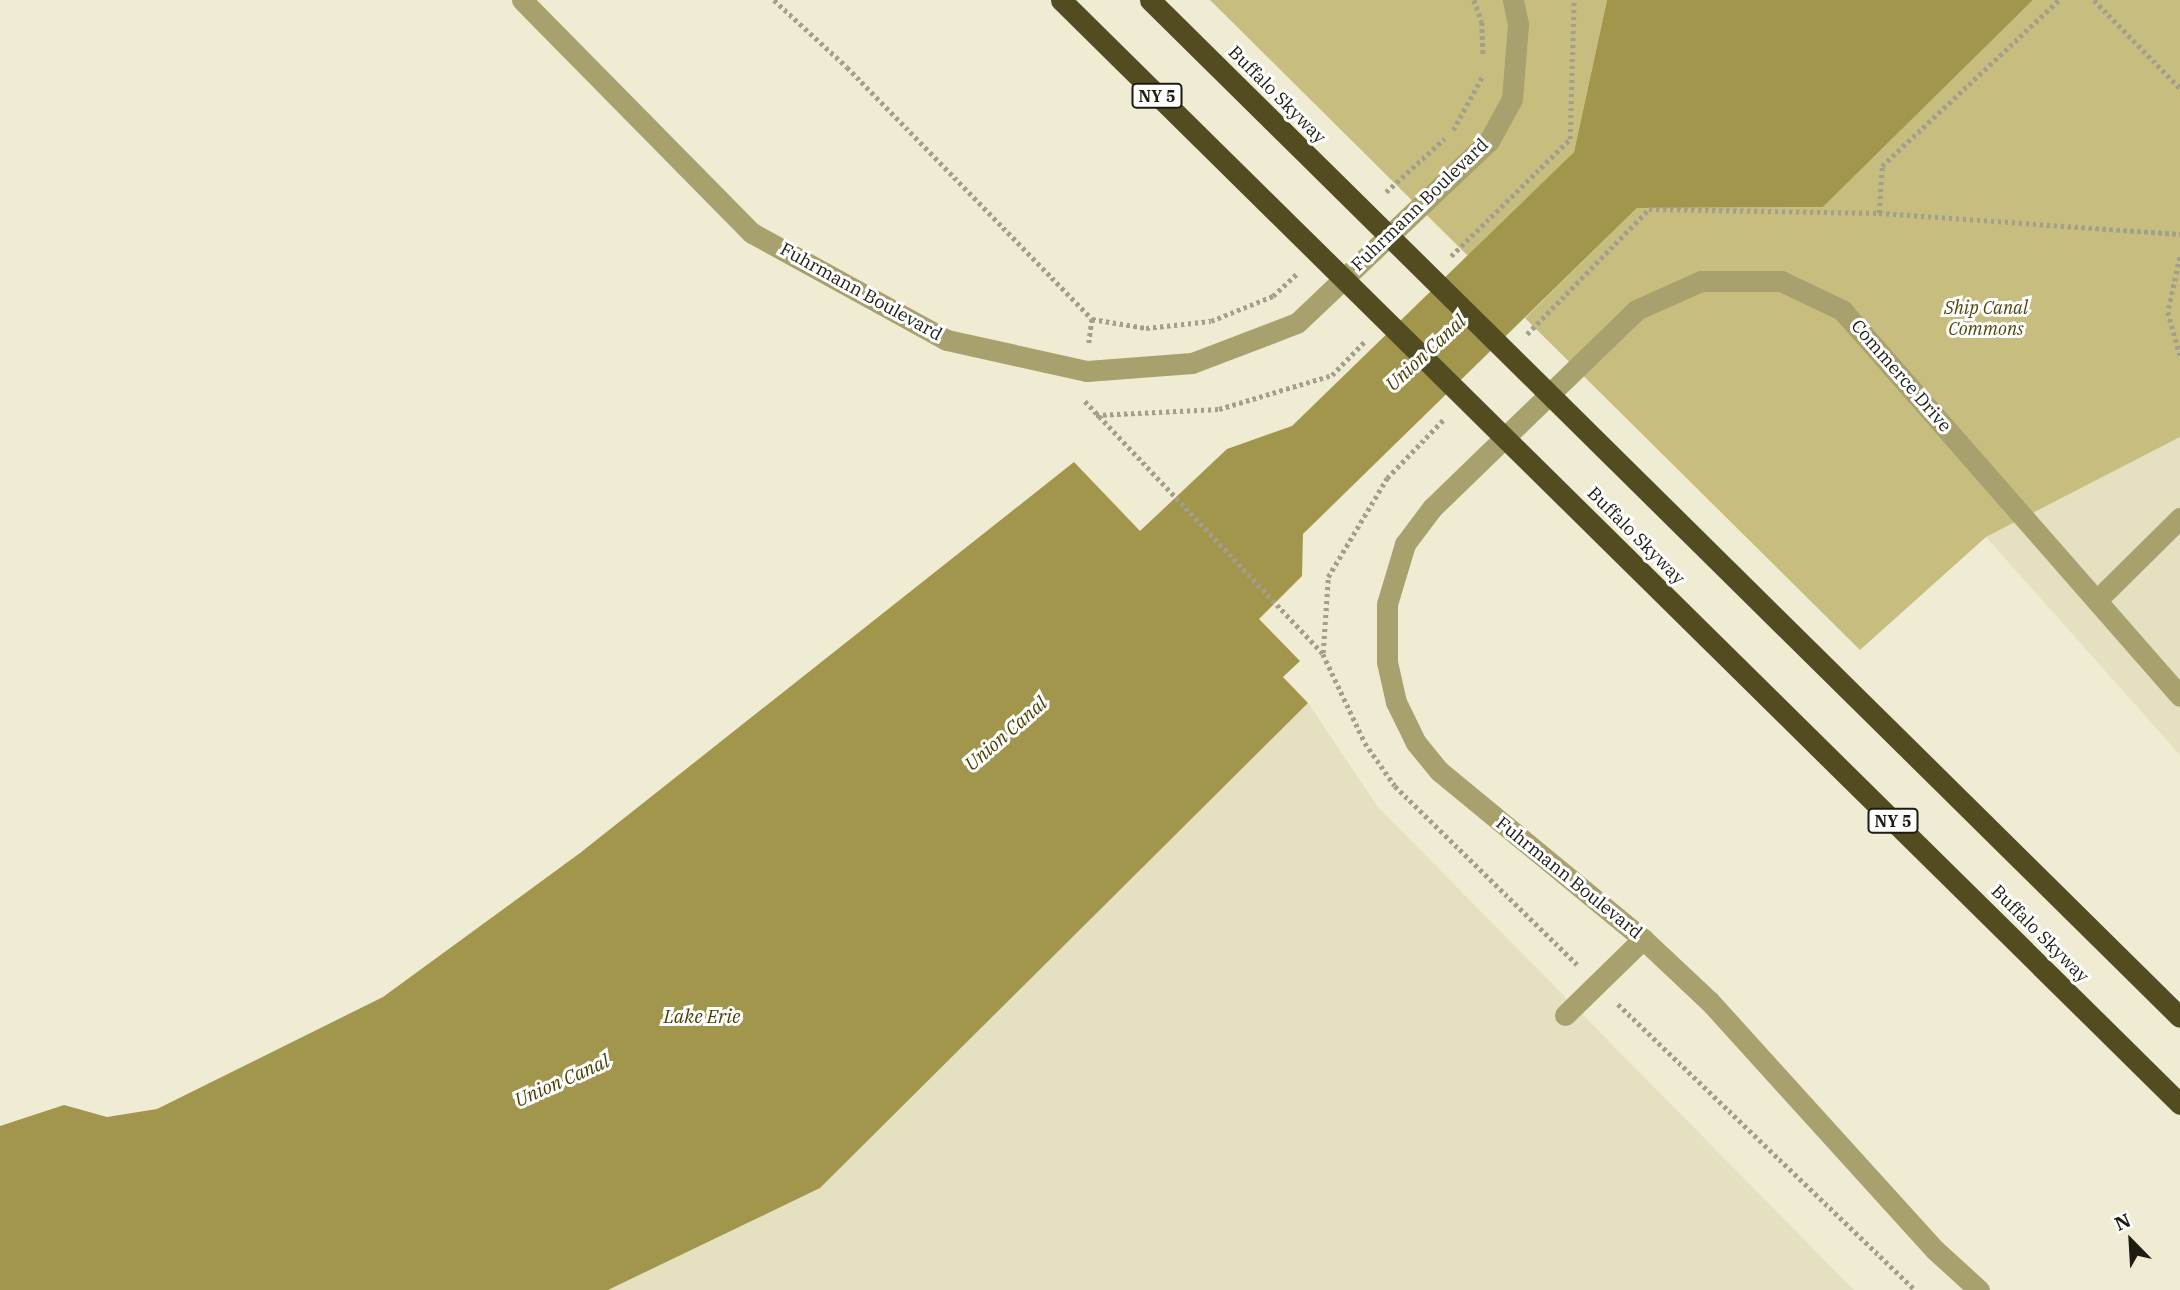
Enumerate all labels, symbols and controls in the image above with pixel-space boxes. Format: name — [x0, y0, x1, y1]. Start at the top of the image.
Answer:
street label: Buffalo Skyway — [1224, 42, 1330, 148]
road number: NY 5 — [1131, 83, 1183, 108]
street label: Fuhrmann Boulevard — [1347, 134, 1493, 276]
street label: Fuhrmann Boulevard — [776, 238, 946, 346]
park label: Ship Canal Commons — [1944, 298, 2028, 340]
water label: Union Canal — [1381, 310, 1471, 396]
street label: Commerce Drive — [1846, 315, 1956, 437]
street label: Buffalo Skyway — [1583, 483, 1689, 589]
water label: Union Canal — [960, 692, 1052, 776]
road number: NY 5 — [1867, 808, 1919, 834]
street label: Fuhrmann Boulevard — [1492, 812, 1646, 944]
street label: Buffalo Skyway — [1987, 881, 2093, 987]
water label: Lake Erie — [664, 1006, 740, 1028]
water label: Union Canal — [511, 1050, 613, 1112]
north arrow — [2096, 1206, 2166, 1276]
text: N — [2111, 1208, 2134, 1236]

